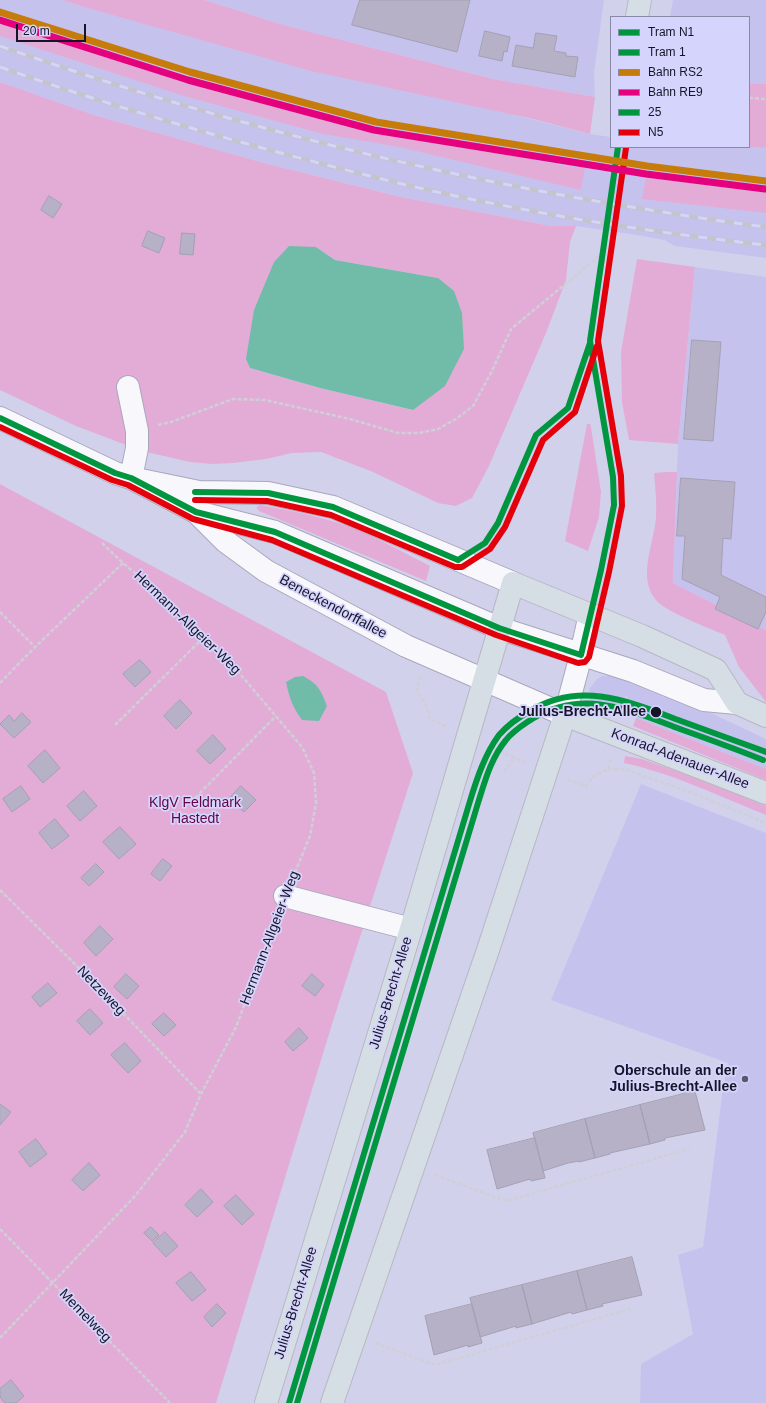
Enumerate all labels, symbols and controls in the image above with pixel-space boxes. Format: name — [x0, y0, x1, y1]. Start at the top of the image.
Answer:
scale bar — [18, 16, 88, 42]
legend — [610, 16, 750, 148]
text: 20 m — [23, 24, 50, 38]
text: Tram N1 — [648, 25, 694, 39]
text: Tram 1 — [648, 45, 686, 59]
text: Bahn RS2 — [648, 65, 703, 79]
text: Bahn RE9 — [648, 85, 703, 99]
text: 25 — [648, 105, 661, 119]
text: N5 — [648, 125, 663, 139]
street label: Hermann-Allgeier-Weg — [130, 568, 244, 678]
street label: Beneckendorffallee — [276, 572, 390, 642]
place label: Julius-Brecht-Allee — [518, 704, 646, 720]
marker: Julius-Brecht-Allee — [649, 705, 663, 719]
street label: Konrad-Adenauer-Allee — [609, 725, 751, 793]
park label: KlgV Feldmark Hastedt — [149, 795, 241, 828]
street label: Hermann-Allgeier-Weg — [237, 869, 303, 1007]
street label: Julius-Brecht-Allee — [366, 935, 416, 1051]
street label: Netzeweg — [73, 963, 129, 1019]
place label: Oberschule an der Julius-Brecht-Allee — [609, 1063, 737, 1096]
marker: Oberschule an der Julius-Brecht-Allee — [740, 1074, 750, 1084]
street label: Julius-Brecht-Allee — [271, 1245, 321, 1361]
street label: Memelweg — [55, 1286, 115, 1346]

